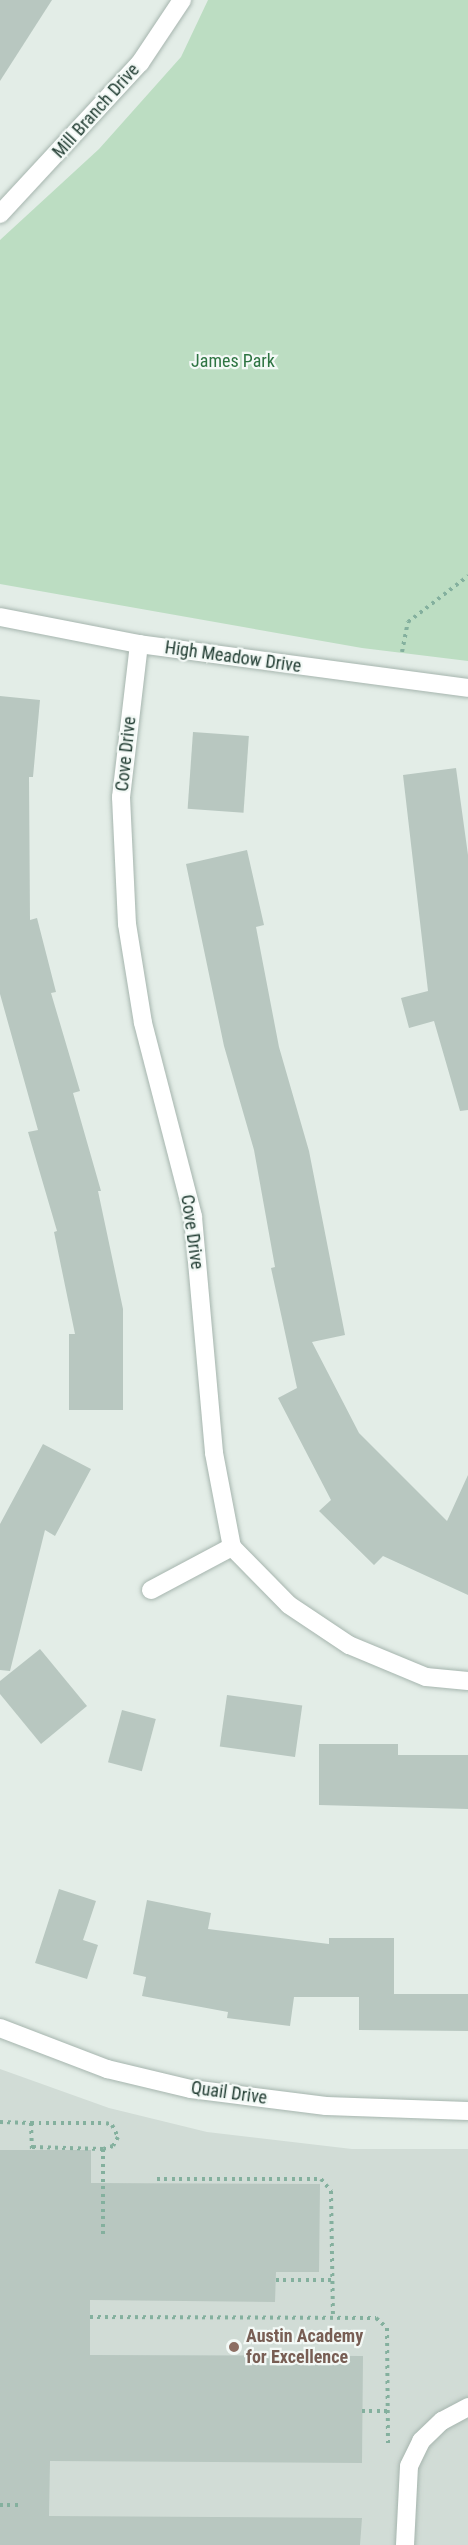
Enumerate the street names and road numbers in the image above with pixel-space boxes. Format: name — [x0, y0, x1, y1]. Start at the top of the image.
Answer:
street label: Mill Branch Drive — [48, 59, 144, 163]
street label: High Meadow Drive — [163, 637, 303, 677]
street label: Cove Drive — [111, 715, 141, 793]
street label: Cove Drive — [176, 1193, 208, 1271]
street label: Quail Drive — [190, 2077, 268, 2109]

